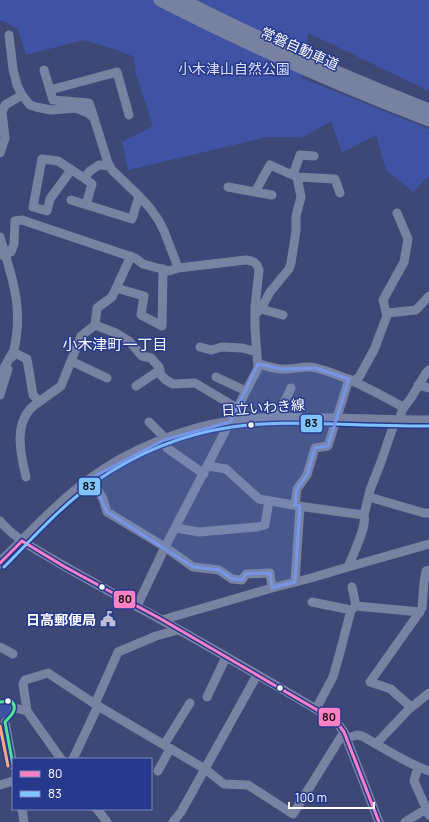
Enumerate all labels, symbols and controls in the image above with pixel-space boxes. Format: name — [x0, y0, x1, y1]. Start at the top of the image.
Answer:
street label: 常磐自動車道 — [258, 22, 342, 74]
park label: 小木津山自然公園 — [178, 59, 290, 78]
district label: 小木津町一丁目 — [62, 334, 168, 355]
street label: 日立いわき線 — [220, 395, 306, 419]
line badge: 83 — [300, 414, 323, 433]
text: 83 — [304, 415, 318, 430]
unlabelled marker — [246, 420, 256, 430]
line badge: 83 — [78, 477, 101, 496]
text: 83 — [82, 478, 96, 493]
unlabelled marker — [97, 582, 107, 592]
line badge: 80 — [113, 590, 136, 609]
text: 80 — [118, 591, 132, 606]
place label: 日高郵便局 — [26, 610, 96, 629]
public building icon: 日高郵便局 — [99, 610, 117, 628]
unlabelled marker — [275, 683, 285, 693]
unlabelled marker — [3, 696, 13, 706]
line badge: 80 — [318, 707, 341, 727]
text: 80 — [322, 709, 336, 724]
legend — [12, 758, 152, 810]
text: 80 — [48, 765, 62, 782]
scale bar — [289, 784, 374, 810]
text: 83 — [48, 785, 62, 802]
text: 100 m — [295, 789, 327, 806]

